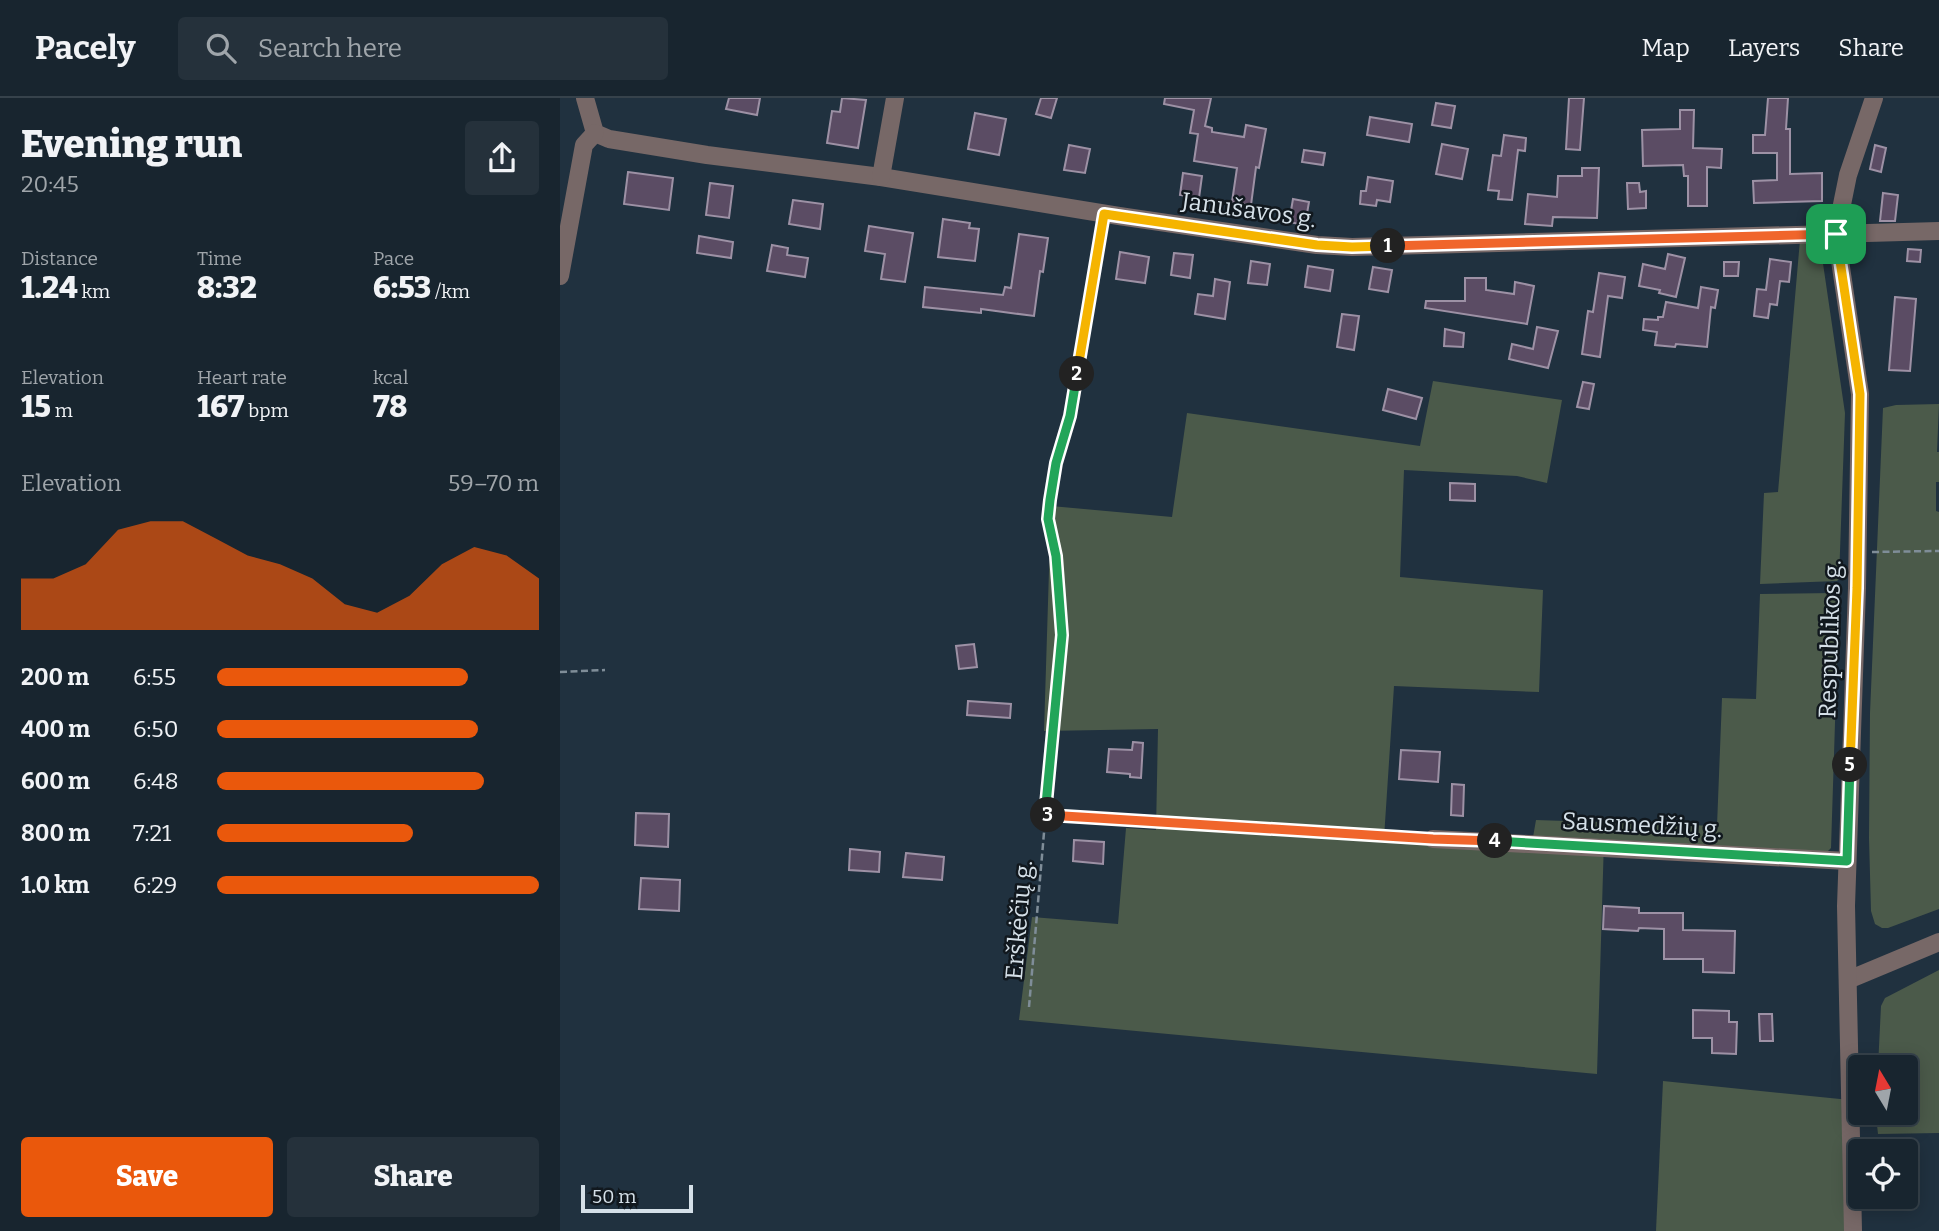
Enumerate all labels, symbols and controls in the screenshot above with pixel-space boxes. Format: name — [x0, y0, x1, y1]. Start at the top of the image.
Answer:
search box — [178, 17, 668, 80]
text: Pacely — [35, 28, 136, 68]
icon: search — [202, 29, 240, 67]
text: Search here — [258, 33, 402, 64]
text: Map — [1642, 34, 1690, 62]
text: Layers — [1728, 34, 1800, 62]
text: Share — [1838, 34, 1904, 62]
text: Evening run — [21, 121, 242, 167]
button: share — [465, 121, 539, 195]
text: 20:45 — [21, 170, 79, 198]
street label: Janušavos g. — [1179, 187, 1318, 233]
pin — [1806, 204, 1866, 264]
icon: arrive — [1817, 215, 1855, 253]
pin: 1 — [1370, 228, 1406, 264]
text: 1 — [1383, 234, 1392, 257]
text: Distance — [21, 247, 98, 270]
text: Time — [197, 247, 242, 270]
text: Pace — [373, 247, 414, 270]
text: 1.24 — [21, 270, 78, 306]
text: 8:32 — [197, 270, 257, 306]
text: 6:53 — [373, 270, 431, 306]
text: km — [78, 280, 110, 303]
text: /km — [431, 280, 470, 303]
pin: 2 — [1060, 356, 1094, 392]
text: 2 — [1071, 362, 1082, 385]
text: Elevation — [21, 366, 104, 389]
text: Heart rate — [197, 366, 287, 389]
text: kcal — [373, 366, 408, 389]
text: 15 — [21, 389, 51, 425]
text: 167 — [197, 389, 244, 425]
text: 78 — [373, 389, 407, 425]
text: m — [51, 399, 73, 422]
text: bpm — [244, 399, 289, 422]
text: Elevation — [21, 469, 121, 497]
text: 59–70 m — [448, 469, 539, 497]
street label: Respublikos g. — [1813, 559, 1847, 719]
text: 200 m — [21, 663, 89, 691]
text: 6:55 — [133, 663, 176, 691]
text: 400 m — [21, 715, 90, 743]
text: 6:50 — [133, 715, 178, 743]
pin: 5 — [1832, 748, 1868, 782]
text: 5 — [1844, 753, 1855, 776]
text: 600 m — [21, 767, 90, 795]
text: 6:48 — [133, 767, 179, 795]
pin: 3 — [1030, 798, 1065, 832]
text: 3 — [1042, 803, 1053, 826]
street label: Sausmedžių g. — [1561, 807, 1723, 843]
text: 800 m — [21, 819, 90, 847]
text: 7:21 — [133, 819, 171, 847]
pin: 4 — [1478, 824, 1513, 858]
text: 4 — [1489, 829, 1500, 852]
street label: Erškėčių g. — [1000, 859, 1038, 981]
text: 1.0 km — [21, 871, 90, 899]
text: 6:29 — [133, 871, 177, 899]
north arrow — [1848, 1055, 1918, 1125]
map controls — [1848, 1055, 1918, 1209]
button: Save — [21, 1137, 273, 1217]
button: Share — [287, 1137, 539, 1217]
button: locate — [1848, 1139, 1918, 1209]
scale bar — [581, 1182, 693, 1214]
text: 50 m — [592, 1185, 636, 1208]

